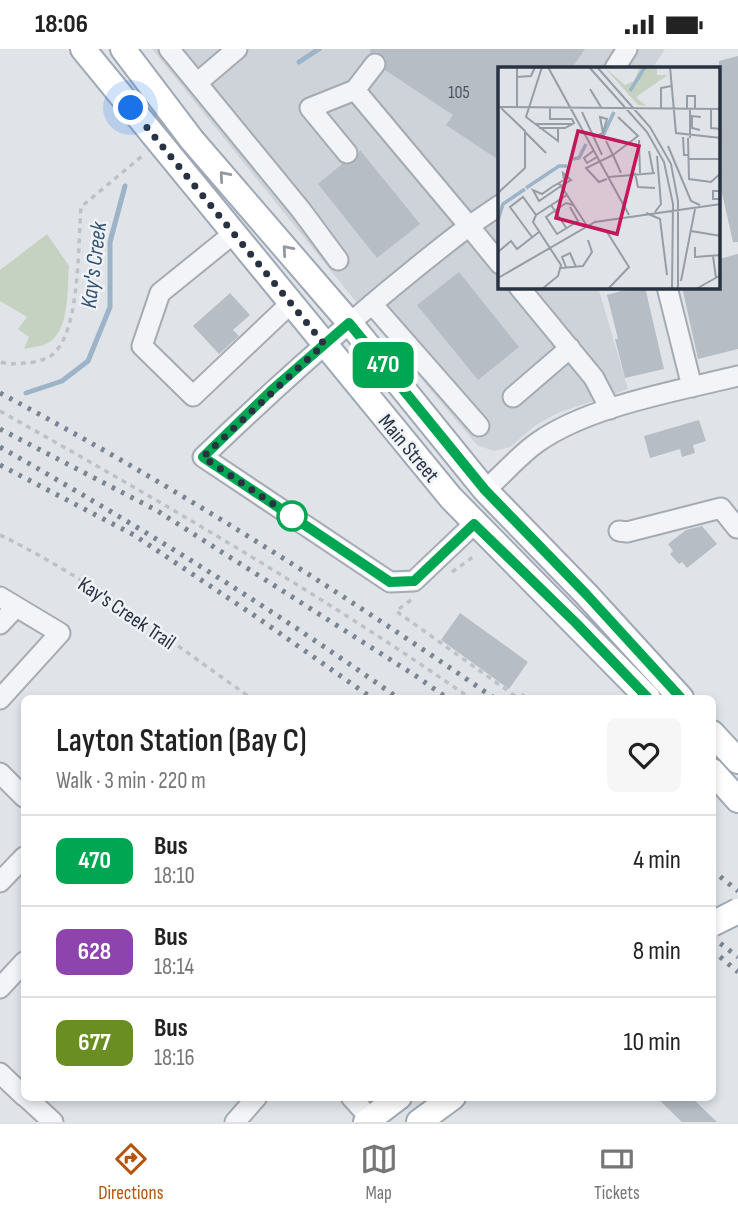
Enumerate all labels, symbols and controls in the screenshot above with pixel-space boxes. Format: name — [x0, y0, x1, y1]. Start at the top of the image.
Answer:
text: 18:06 — [35, 9, 88, 40]
inset map — [498, 67, 720, 289]
house number: 105 — [448, 82, 470, 103]
your location — [113, 90, 148, 125]
one-way arrow — [220, 172, 232, 185]
water label: Kay's Creek — [75, 219, 113, 310]
one-way arrow — [283, 245, 295, 258]
line badge: 470 — [343, 342, 423, 388]
text: 470 — [367, 350, 399, 379]
street label: Main Street — [373, 409, 444, 487]
unlabelled marker — [277, 501, 307, 531]
street label: Kay's Creek Trail — [73, 572, 180, 655]
button: heart — [607, 718, 681, 792]
text: Layton Station (Bay C) — [56, 721, 307, 761]
text: Walk · 3 min · 220 m — [56, 767, 206, 795]
text: Bus — [154, 831, 188, 862]
text: 4 min — [633, 845, 681, 876]
text: 470 — [78, 846, 111, 875]
text: 18:10 — [154, 862, 195, 890]
text: Bus — [154, 922, 188, 953]
text: 8 min — [633, 936, 681, 967]
text: 628 — [78, 937, 111, 966]
text: 18:14 — [154, 953, 194, 981]
text: Bus — [154, 1013, 188, 1044]
text: 10 min — [624, 1027, 681, 1058]
text: 677 — [78, 1028, 111, 1057]
text: 18:16 — [154, 1044, 195, 1072]
tab: Directions — [98, 1140, 163, 1205]
tab: Map — [360, 1140, 398, 1205]
tab: Tickets — [594, 1140, 640, 1205]

